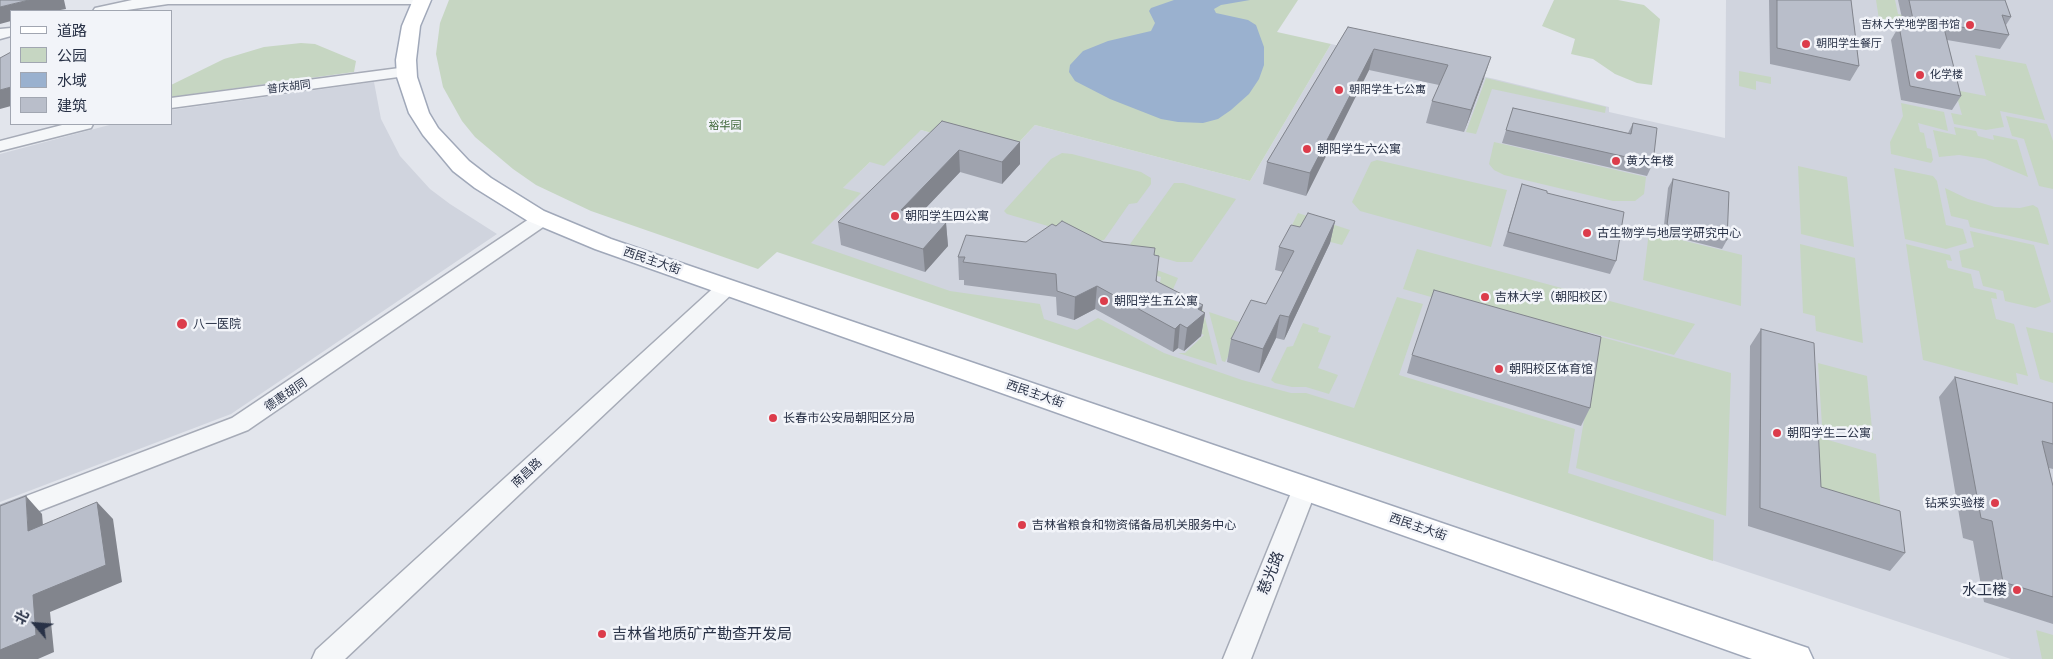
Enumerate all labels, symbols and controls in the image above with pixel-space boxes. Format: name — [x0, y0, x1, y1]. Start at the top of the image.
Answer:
legend — [10, 10, 172, 125]
place label: 吉林大学地学图书馆 — [1861, 18, 1960, 32]
marker: 吉林大学地学图书馆 — [1964, 19, 1976, 31]
text: 道路 — [57, 21, 87, 40]
place label: 朝阳学生餐厅 — [1816, 37, 1882, 51]
marker: 朝阳学生餐厅 — [1800, 38, 1812, 50]
text: 公园 — [57, 46, 87, 65]
place label: 化学楼 — [1930, 68, 1963, 82]
marker: 化学楼 — [1914, 69, 1926, 81]
text: 水域 — [57, 71, 87, 90]
street label: 普庆胡同 — [266, 78, 312, 96]
place label: 朝阳学生七公寓 — [1349, 83, 1426, 97]
marker: 朝阳学生七公寓 — [1333, 84, 1345, 96]
text: 建筑 — [57, 96, 87, 115]
park label: 裕华园 — [709, 119, 741, 133]
place label: 朝阳学生六公寓 — [1317, 142, 1401, 156]
marker: 朝阳学生六公寓 — [1301, 143, 1313, 155]
place label: 黄大年楼 — [1626, 154, 1674, 168]
marker: 黄大年楼 — [1610, 155, 1622, 167]
place label: 朝阳学生四公寓 — [905, 209, 989, 223]
marker: 朝阳学生四公寓 — [889, 210, 901, 222]
place label: 古生物学与地层学研究中心 — [1597, 226, 1741, 240]
marker: 古生物学与地层学研究中心 — [1581, 227, 1593, 239]
street label: 西民主大街 — [621, 244, 683, 278]
place label: 吉林大学（朝阳校区） — [1495, 290, 1615, 304]
marker: 吉林大学（朝阳校区） — [1479, 291, 1491, 303]
place label: 朝阳学生五公寓 — [1114, 294, 1198, 308]
marker: 朝阳学生五公寓 — [1098, 295, 1110, 307]
marker: 八一医院 — [175, 317, 189, 331]
place label: 八一医院 — [193, 317, 241, 331]
place label: 朝阳校区体育馆 — [1509, 362, 1593, 376]
marker: 朝阳校区体育馆 — [1493, 363, 1505, 375]
street label: 德惠胡同 — [262, 376, 310, 414]
street label: 西民主大街 — [1004, 377, 1066, 411]
place label: 长春市公安局朝阳区分局 — [783, 411, 915, 425]
marker: 长春市公安局朝阳区分局 — [767, 412, 779, 424]
place label: 朝阳学生二公寓 — [1787, 426, 1871, 440]
marker: 朝阳学生二公寓 — [1771, 427, 1783, 439]
street label: 南昌路 — [509, 455, 545, 491]
place label: 钻采实验楼 — [1925, 496, 1985, 510]
marker: 钻采实验楼 — [1989, 497, 2001, 509]
street label: 西民主大街 — [1387, 510, 1449, 544]
place label: 吉林省粮食和物资储备局机关服务中心 — [1032, 518, 1236, 532]
marker: 吉林省粮食和物资储备局机关服务中心 — [1016, 519, 1028, 531]
street label: 慈光路 — [1254, 549, 1288, 597]
place label: 水工楼 — [1962, 581, 2007, 599]
marker: 水工楼 — [2011, 584, 2023, 596]
north arrow — [10, 599, 60, 649]
text: 北 — [10, 607, 32, 627]
place label: 吉林省地质矿产勘查开发局 — [612, 625, 792, 643]
marker: 吉林省地质矿产勘查开发局 — [596, 628, 608, 640]

